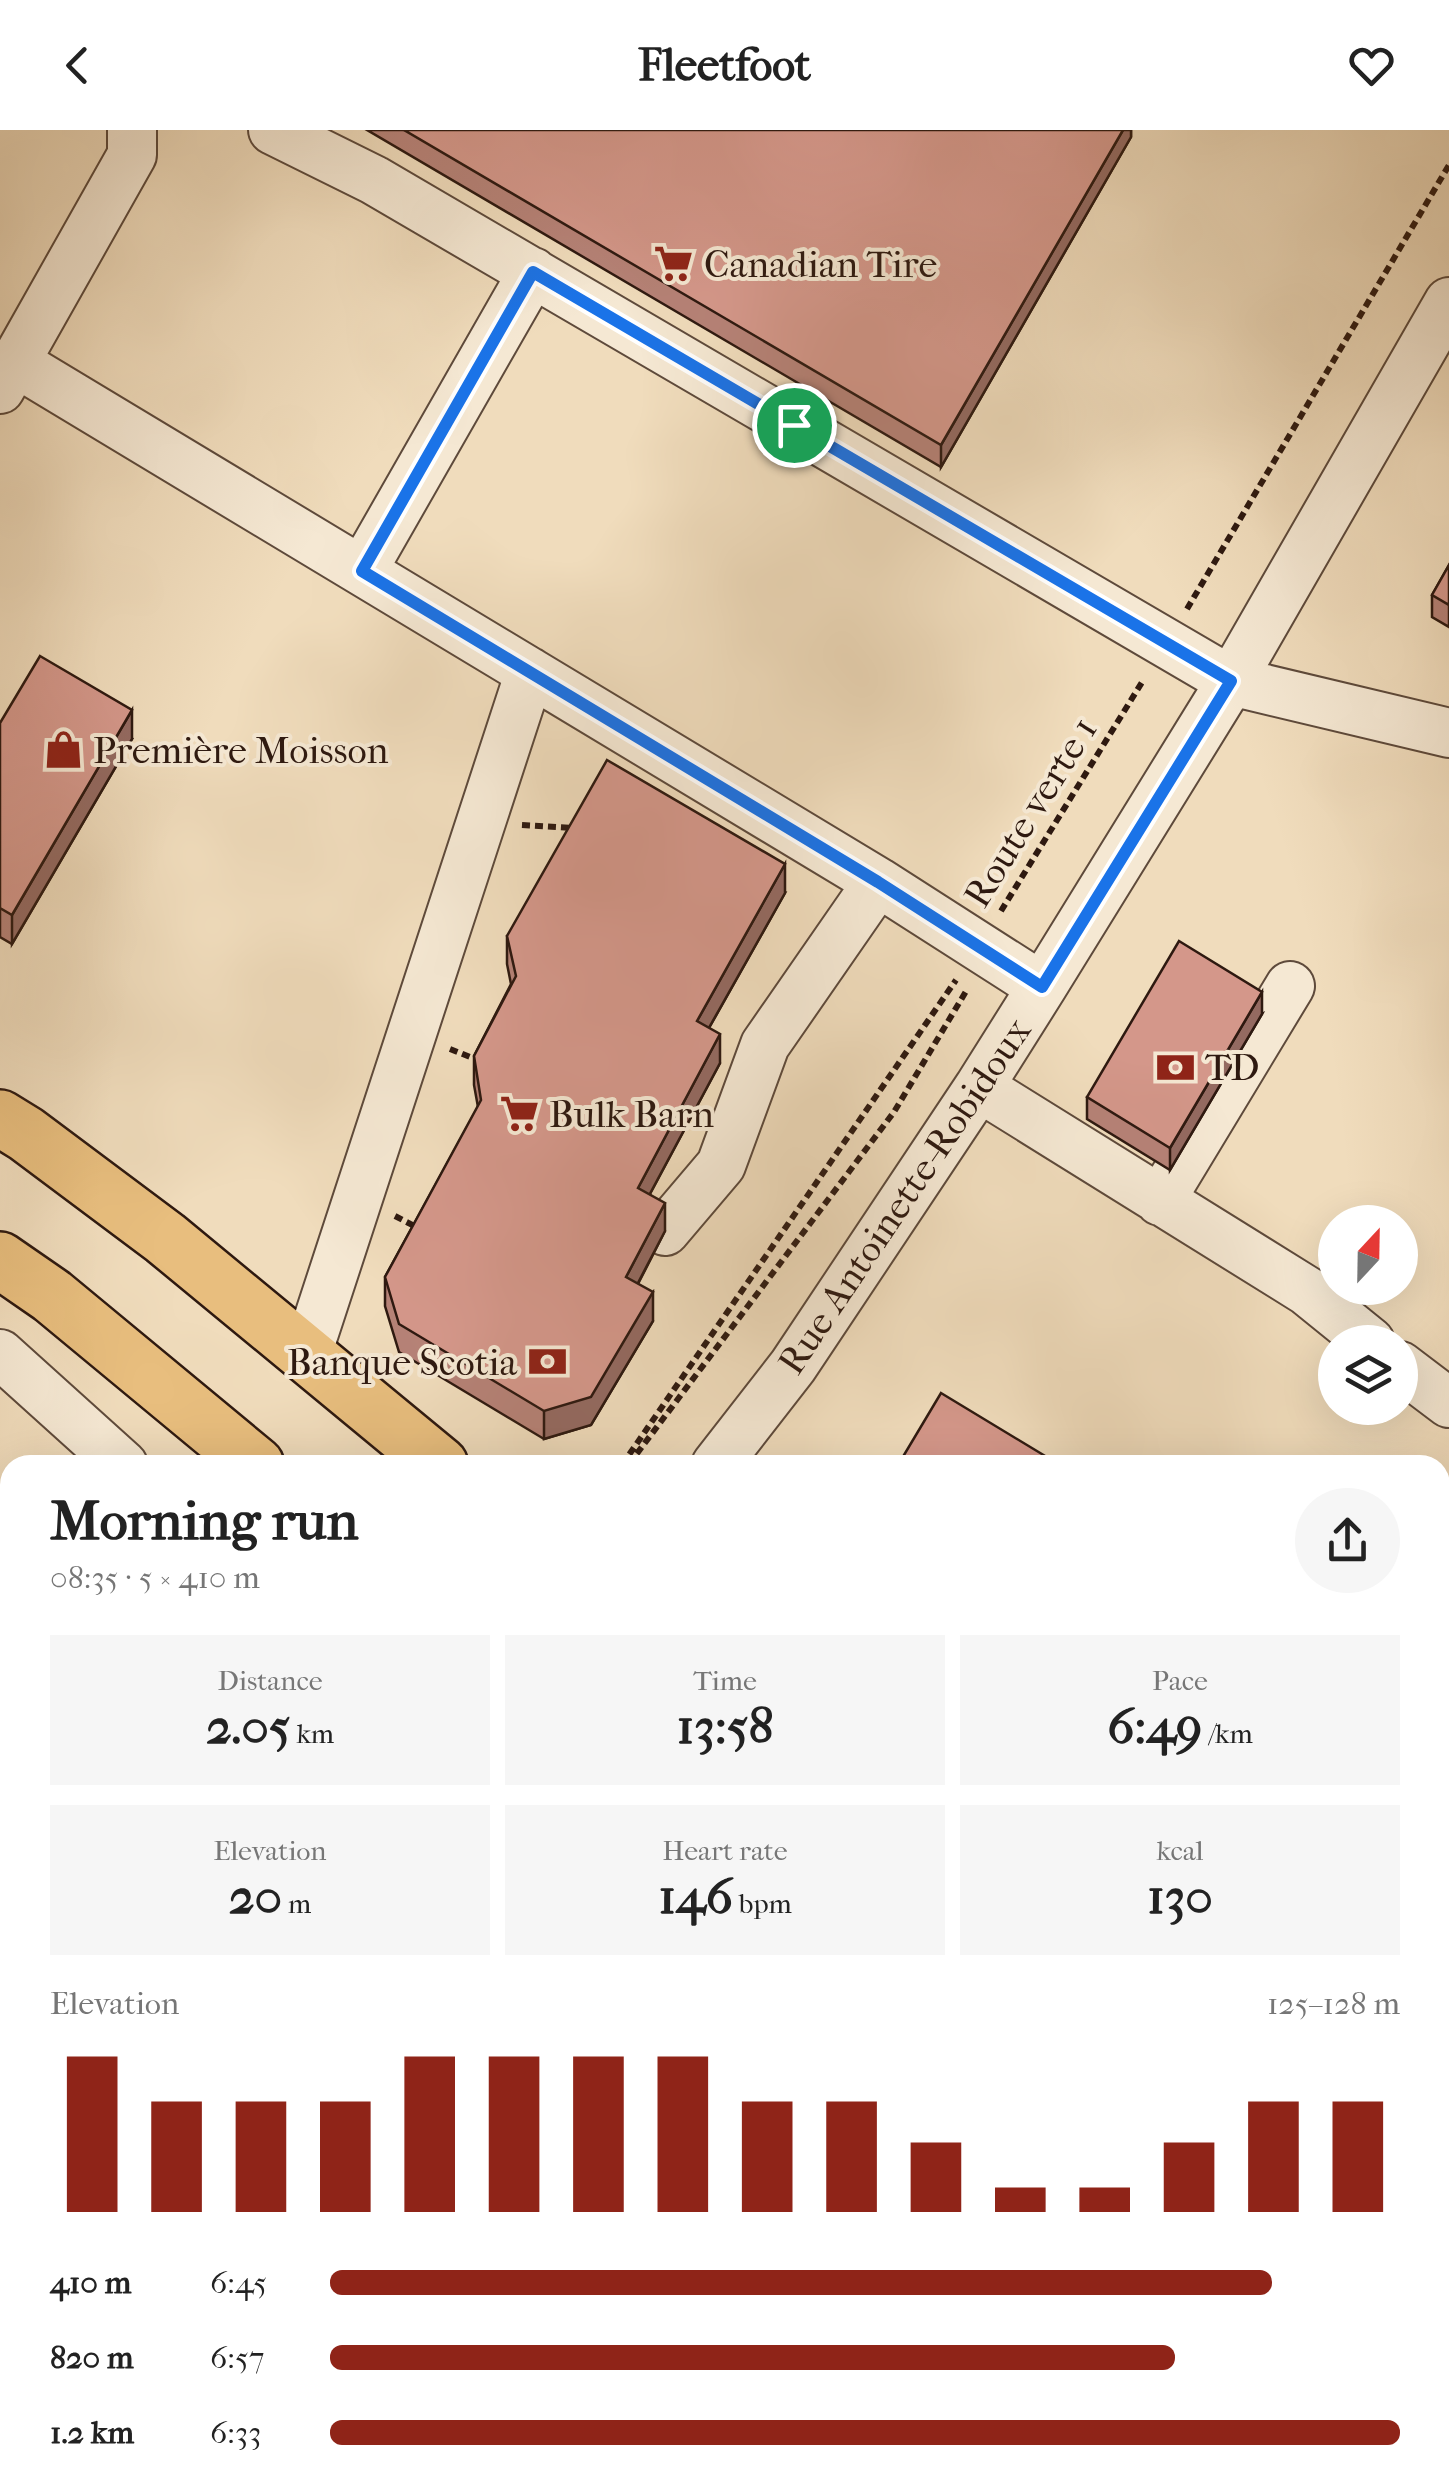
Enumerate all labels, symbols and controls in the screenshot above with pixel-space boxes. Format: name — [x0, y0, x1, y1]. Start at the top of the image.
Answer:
icon: back — [50, 38, 105, 93]
icon: heart — [1344, 38, 1399, 93]
text: Fleetfoot — [638, 39, 811, 92]
place label: Canadian Tire — [704, 242, 937, 287]
supermarket icon: Canadian Tire — [653, 243, 695, 285]
pin — [752, 383, 837, 468]
icon: arrive — [767, 398, 822, 453]
street label: Route verte 1 — [954, 709, 1107, 916]
place label: Première Moisson — [93, 728, 389, 773]
shop icon: Première Moisson — [42, 729, 84, 771]
street label: Rue Antoinette-Robidoux — [768, 1010, 1041, 1383]
place label: TD — [1205, 1045, 1260, 1090]
bank icon: TD — [1154, 1046, 1196, 1088]
place label: Bulk Barn — [549, 1092, 714, 1137]
supermarket icon: Bulk Barn — [498, 1093, 540, 1135]
north arrow — [1318, 1205, 1418, 1305]
map controls — [1318, 1205, 1418, 1425]
button: layers — [1318, 1325, 1418, 1425]
place label: Banque Scotia — [287, 1340, 517, 1385]
bank icon: Banque Scotia — [526, 1341, 568, 1383]
button: share — [1295, 1488, 1400, 1593]
text: Morning run — [50, 1489, 358, 1553]
text: 08:35 · 5 × 410 m — [50, 1559, 260, 1596]
text: Distance — [217, 1664, 323, 1697]
text: Time — [693, 1664, 757, 1697]
text: Pace — [1152, 1664, 1208, 1697]
text: 2.05 — [206, 1697, 290, 1756]
text: 13:58 — [676, 1697, 774, 1756]
text: 6:49 — [1107, 1697, 1202, 1756]
text: km — [290, 1717, 334, 1750]
text: /km — [1202, 1717, 1253, 1750]
text: Elevation — [213, 1834, 327, 1867]
text: Heart rate — [662, 1834, 788, 1867]
text: kcal — [1156, 1834, 1204, 1867]
text: 20 — [229, 1867, 282, 1926]
text: 146 — [658, 1867, 733, 1926]
text: 130 — [1147, 1867, 1213, 1926]
text: m — [282, 1887, 311, 1920]
text: bpm — [733, 1887, 792, 1920]
text: Elevation — [50, 1985, 179, 2022]
text: 125–128 m — [1267, 1985, 1400, 2022]
text: 410 m — [50, 2264, 131, 2301]
text: 6:45 — [210, 2264, 267, 2301]
text: 820 m — [50, 2339, 134, 2376]
text: 6:57 — [210, 2339, 264, 2376]
text: 1.2 km — [50, 2414, 134, 2451]
text: 6:33 — [210, 2414, 261, 2451]

